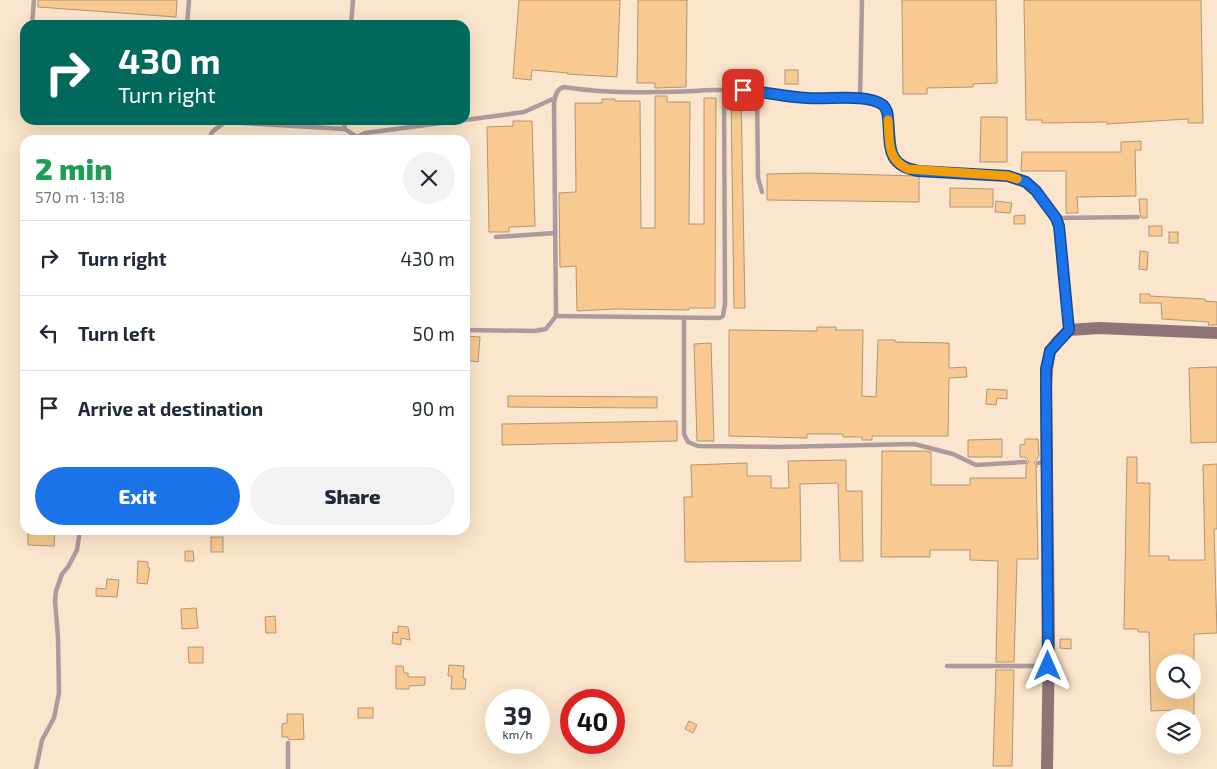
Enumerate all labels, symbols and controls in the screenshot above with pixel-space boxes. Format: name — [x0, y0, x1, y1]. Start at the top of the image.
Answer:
text: 430 m — [118, 39, 221, 81]
icon: right — [35, 40, 100, 105]
pin — [722, 69, 764, 111]
icon: arrive — [729, 76, 757, 104]
text: Turn right — [118, 81, 216, 107]
text: 2 min — [35, 150, 113, 186]
button: close — [403, 152, 455, 204]
text: 570 m · 13:18 — [35, 187, 125, 206]
icon: right — [35, 244, 63, 272]
text: Turn right — [78, 247, 166, 270]
text: 430 m — [400, 247, 455, 270]
icon: left — [35, 319, 63, 347]
text: Turn left — [78, 322, 155, 345]
text: 50 m — [412, 322, 455, 345]
icon: arrive — [35, 394, 63, 422]
text: Arrive at destination — [78, 397, 263, 420]
text: 90 m — [412, 397, 455, 420]
button: Exit — [35, 467, 240, 525]
button: Share — [250, 467, 455, 525]
position arrow — [1021, 639, 1073, 691]
map controls — [1156, 654, 1201, 754]
button: search — [1156, 654, 1201, 699]
speed limit sign: 40 — [560, 689, 625, 754]
text: 39 — [503, 700, 532, 730]
button: layers — [1156, 709, 1201, 754]
text: km/h — [503, 727, 532, 741]

